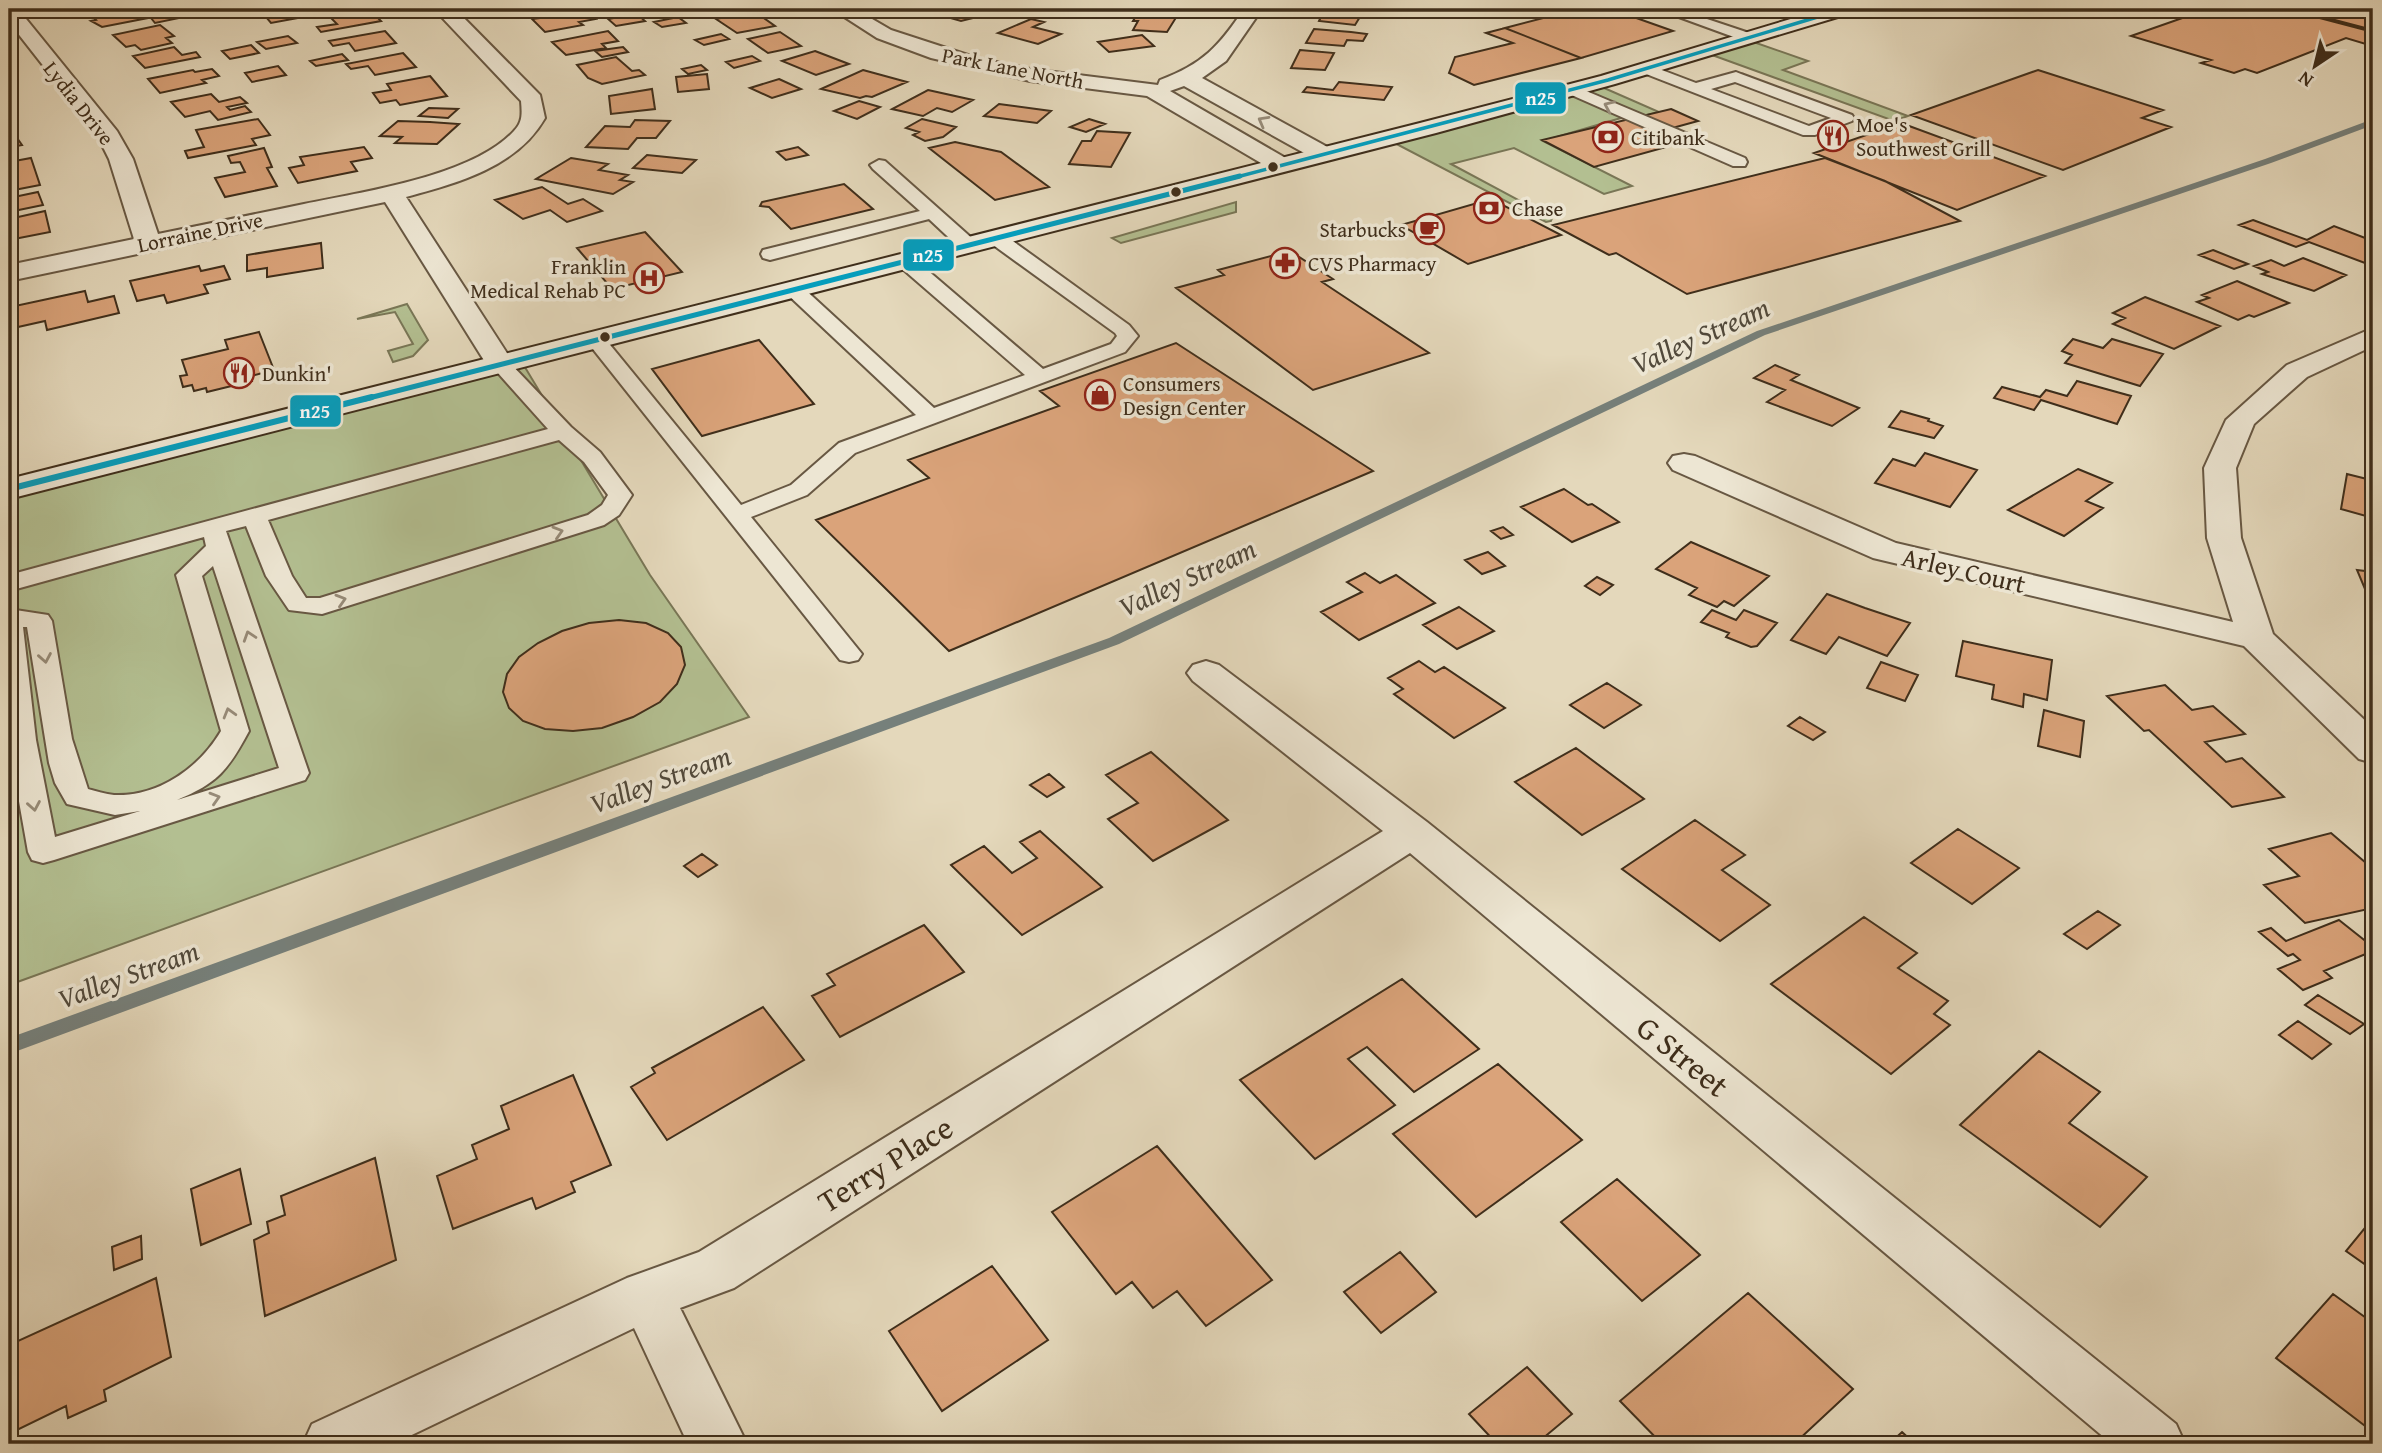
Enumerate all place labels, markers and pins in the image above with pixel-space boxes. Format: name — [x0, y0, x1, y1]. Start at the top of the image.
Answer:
place label: Moe's Southwest Grill — [1856, 109, 1991, 164]
restaurant icon: Moe's Southwest Grill — [1816, 119, 1850, 153]
bank icon: Citibank — [1591, 120, 1625, 154]
place label: Citibank — [1631, 122, 1705, 153]
unlabelled marker — [1266, 160, 1280, 174]
unlabelled marker — [1169, 185, 1183, 199]
bank icon: Chase — [1472, 191, 1506, 225]
place label: Chase — [1512, 193, 1563, 224]
cafe icon: Starbucks — [1412, 212, 1446, 246]
place label: Starbucks — [1320, 214, 1406, 245]
pharmacy icon: CVS Pharmacy — [1268, 246, 1302, 280]
place label: CVS Pharmacy — [1308, 248, 1437, 279]
place label: Franklin Medical Rehab PC — [470, 251, 626, 306]
hospital icon: Franklin Medical Rehab PC — [632, 261, 666, 295]
unlabelled marker — [598, 330, 612, 344]
restaurant icon: Dunkin' — [222, 356, 256, 390]
place label: Dunkin' — [262, 358, 332, 389]
place label: Consumers Design Center — [1123, 368, 1246, 423]
shop icon: Consumers Design Center — [1083, 378, 1117, 412]

